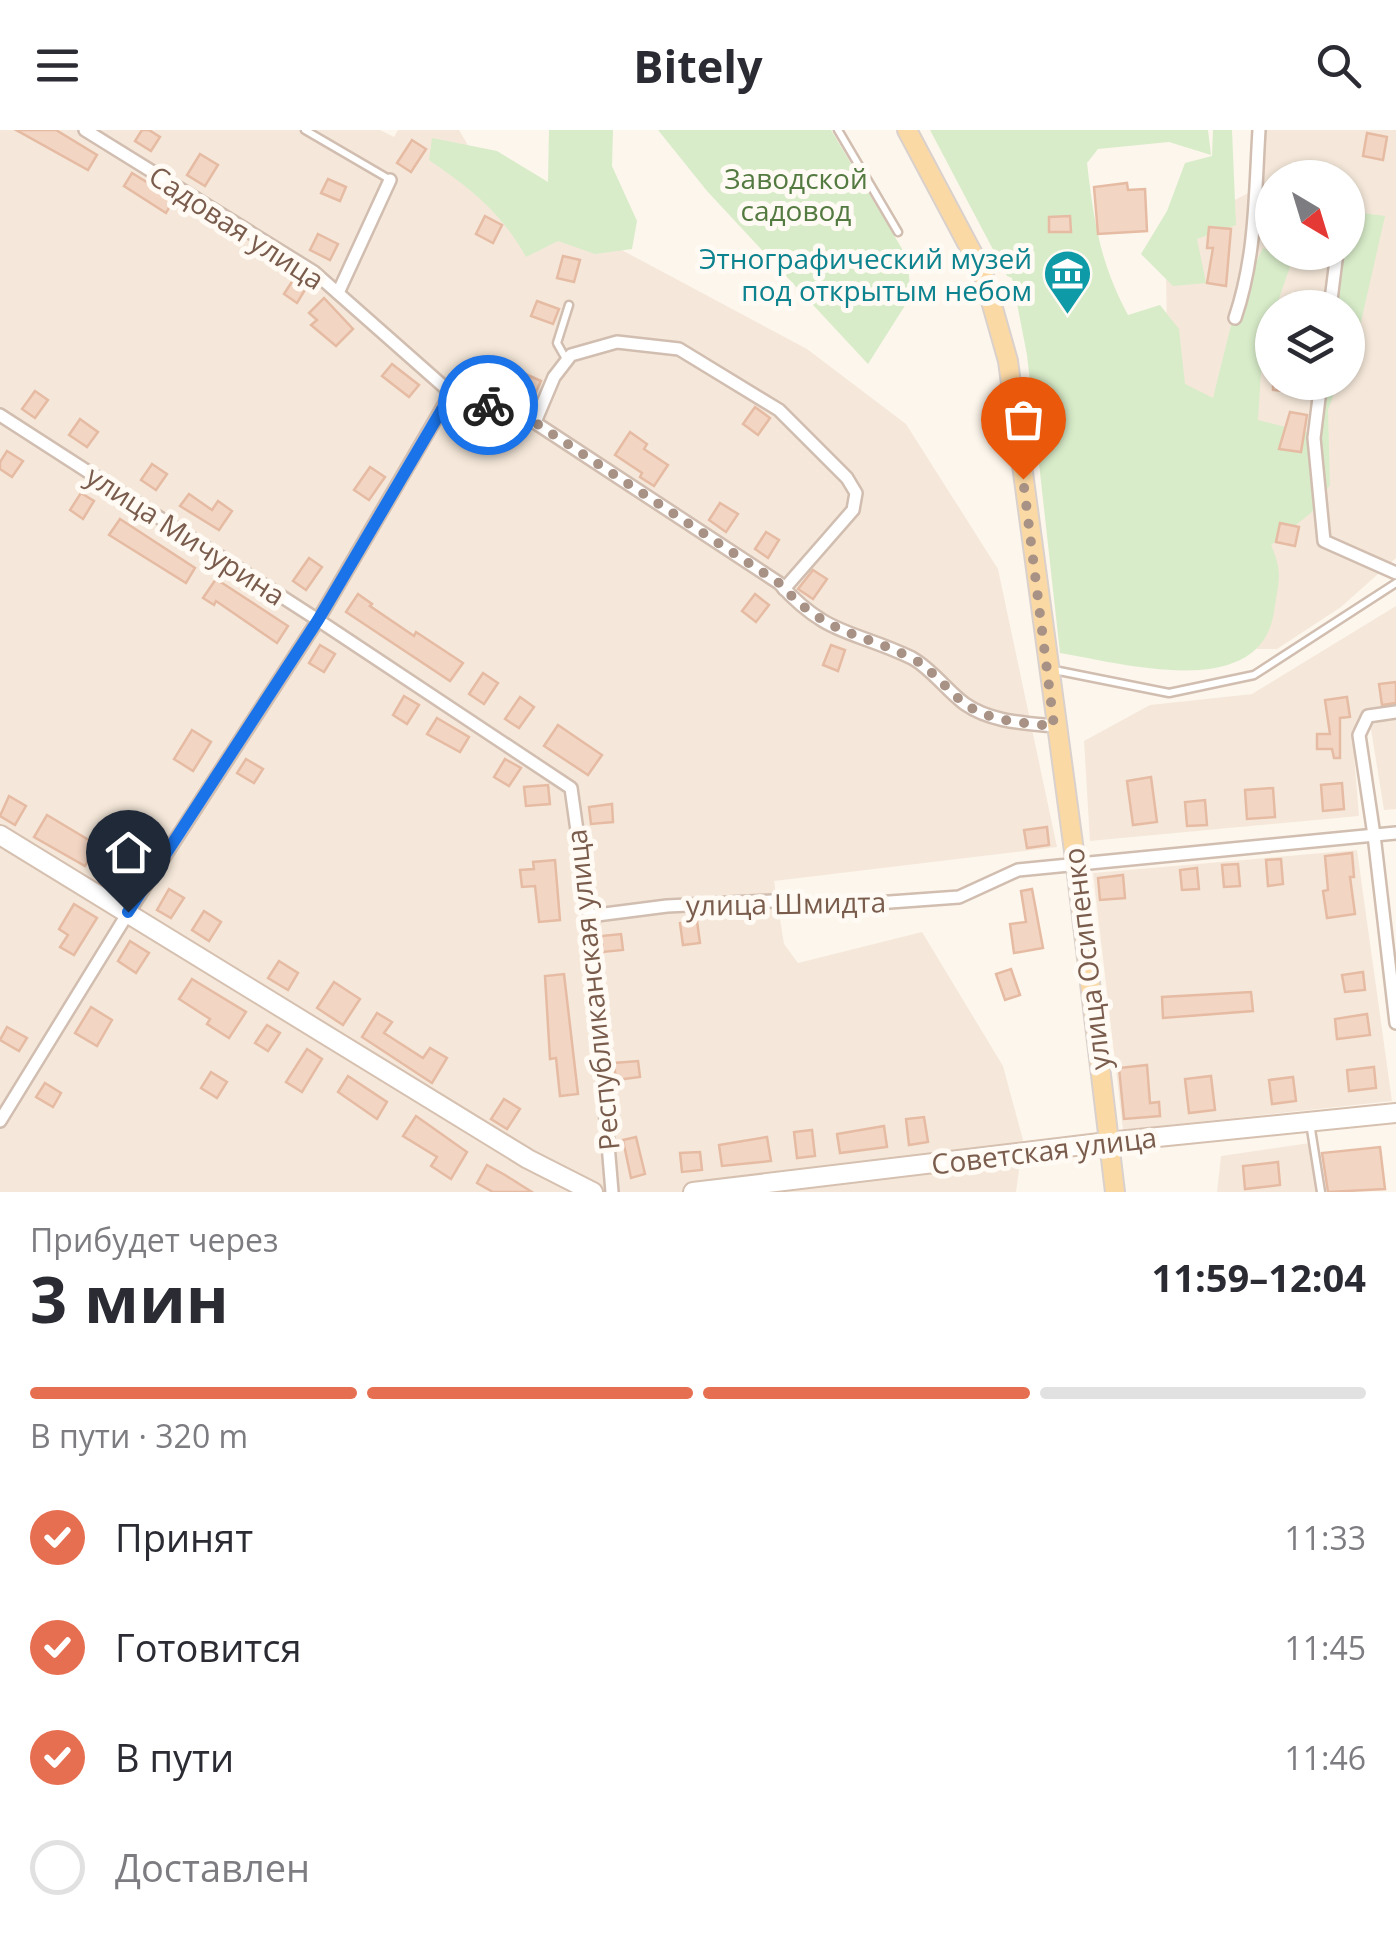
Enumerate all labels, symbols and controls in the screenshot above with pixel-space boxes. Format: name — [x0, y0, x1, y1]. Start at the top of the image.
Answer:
text: Bitely — [633, 35, 763, 96]
icon: menu — [30, 38, 85, 93]
icon: search — [1311, 38, 1366, 93]
street label: Садовая улица — [142, 156, 332, 298]
park label: Заводской садовод — [724, 159, 868, 229]
north arrow — [1255, 160, 1365, 270]
map controls — [1255, 160, 1365, 400]
place label: Этнографический музей под открытым небом — [699, 239, 1032, 309]
museum icon: Этнографический музей под открытым небом — [1041, 248, 1093, 316]
button: layers — [1255, 290, 1365, 400]
courier — [438, 355, 538, 455]
pin — [981, 377, 1066, 480]
icon: bike — [461, 378, 516, 433]
icon: bag — [996, 392, 1051, 447]
street label: улица Мичурина — [79, 456, 293, 614]
pin — [86, 810, 171, 913]
icon: home — [101, 825, 156, 880]
street label: Республиканская улица — [556, 828, 628, 1152]
street label: улица Осипенко — [1054, 846, 1118, 1072]
street label: улица Шмидта — [686, 882, 886, 924]
street label: Советская улица — [929, 1117, 1159, 1183]
text: Прибудет через — [30, 1218, 278, 1261]
text: 11:59–12:04 — [1152, 1251, 1366, 1303]
text: 3 мин — [30, 1254, 229, 1342]
text: В пути · 320 m — [30, 1414, 248, 1457]
icon: check — [30, 1510, 85, 1565]
text: Принят — [115, 1511, 253, 1563]
text: 11:33 — [1284, 1516, 1366, 1559]
icon: check — [30, 1620, 85, 1675]
text: Готовится — [115, 1621, 301, 1673]
text: 11:45 — [1284, 1626, 1366, 1669]
icon: check — [30, 1730, 85, 1785]
text: В пути — [115, 1731, 234, 1783]
text: 11:46 — [1284, 1736, 1366, 1779]
text: Доставлен — [115, 1841, 310, 1893]

